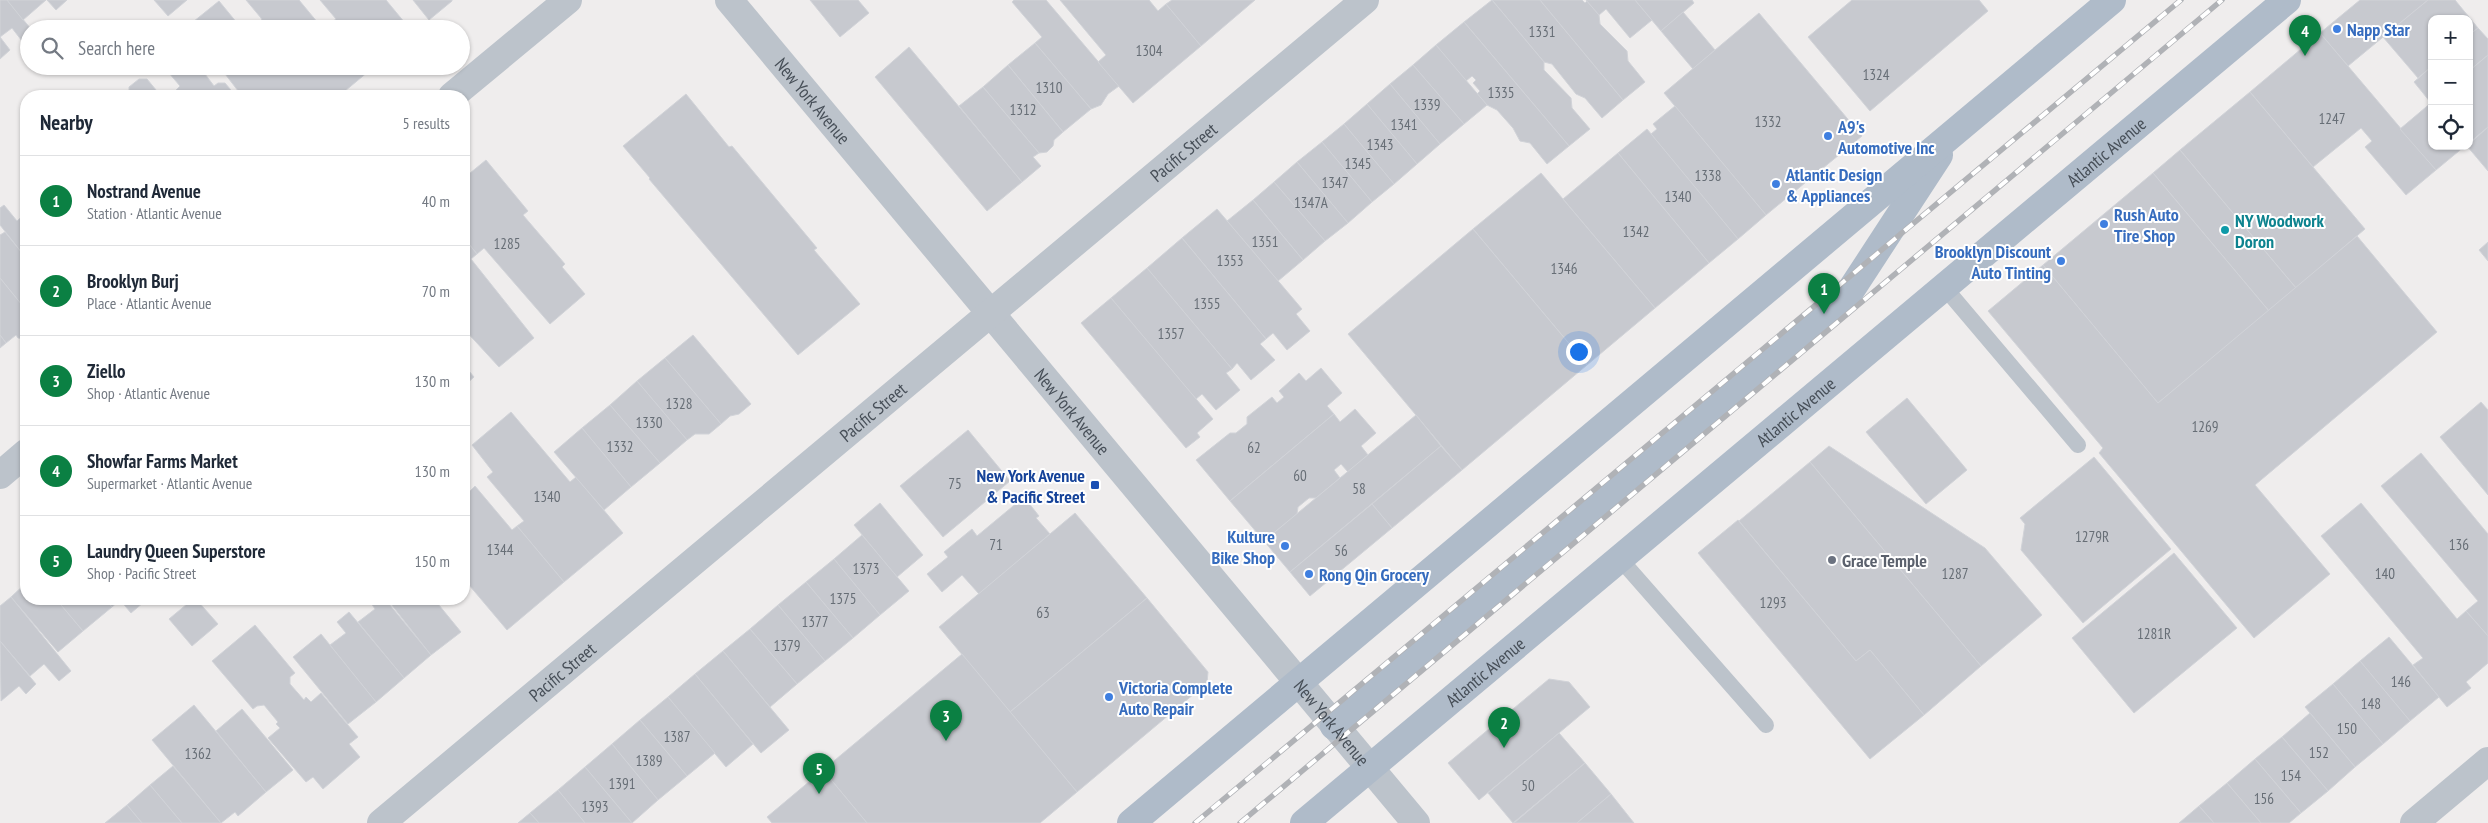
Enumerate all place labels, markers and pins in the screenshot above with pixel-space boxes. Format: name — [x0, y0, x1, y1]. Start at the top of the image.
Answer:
pin: 4 — [2289, 15, 2321, 56]
place label: Napp Star — [2347, 18, 2411, 41]
marker: Napp Star — [2331, 23, 2343, 35]
place label: A9's Automotive Inc — [1837, 115, 1935, 159]
marker: A9's Automotive Inc — [1822, 130, 1834, 142]
place label: Atlantic Design & Appliances — [1785, 163, 1882, 207]
marker: Atlantic Design & Appliances — [1770, 178, 1782, 190]
place label: Rush Auto Tire Shop — [2114, 203, 2179, 247]
place label: NY Woodwork Doron — [2235, 209, 2325, 253]
marker: Rush Auto Tire Shop — [2098, 218, 2110, 230]
marker: NY Woodwork Doron — [2219, 224, 2231, 236]
place label: Brooklyn Discount Auto Tinting — [1935, 240, 2052, 284]
marker: Brooklyn Discount Auto Tinting — [2055, 255, 2067, 267]
pin: 1 — [1808, 273, 1840, 314]
place label: New York Avenue & Pacific Street — [977, 464, 1086, 508]
marker: New York Avenue & Pacific Street — [1089, 479, 1101, 491]
place label: Kulture Bike Shop — [1211, 525, 1275, 569]
marker: Kulture Bike Shop — [1279, 540, 1291, 552]
place label: Grace Temple — [1842, 549, 1927, 572]
marker: Grace Temple — [1826, 554, 1838, 566]
place label: Rong Qin Grocery — [1319, 563, 1430, 586]
marker: Rong Qin Grocery — [1303, 568, 1315, 580]
place label: Victoria Complete Auto Repair — [1118, 676, 1233, 720]
marker: Victoria Complete Auto Repair — [1103, 691, 1115, 703]
pin: 3 — [930, 700, 962, 741]
pin: 2 — [1488, 707, 1520, 748]
pin: 5 — [803, 753, 835, 794]

